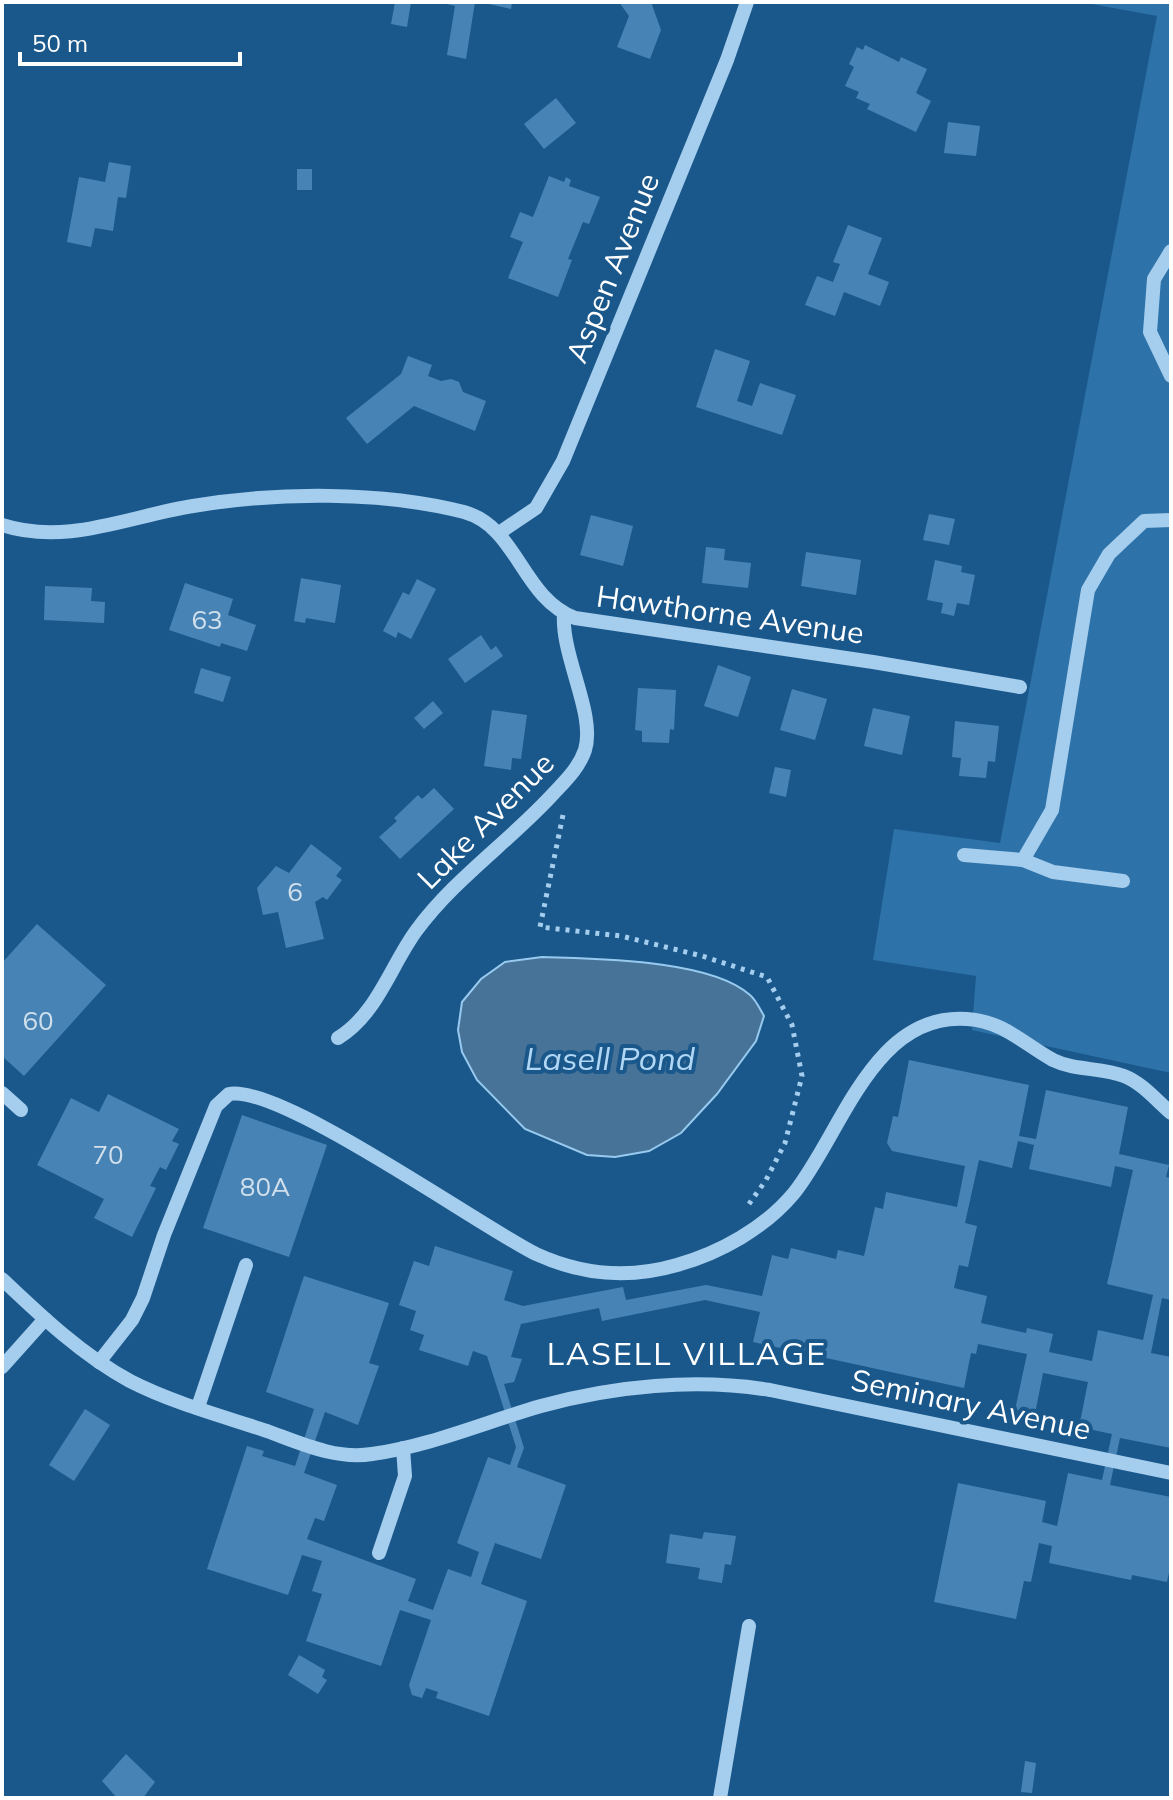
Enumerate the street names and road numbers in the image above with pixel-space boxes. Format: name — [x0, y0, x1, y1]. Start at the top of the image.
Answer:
street label: Aspen Avenue — [557, 167, 667, 368]
street label: Hawthorne Avenue — [594, 576, 866, 652]
street label: Lake Avenue — [409, 744, 562, 897]
street label: Seminary Avenue — [848, 1360, 1095, 1448]

